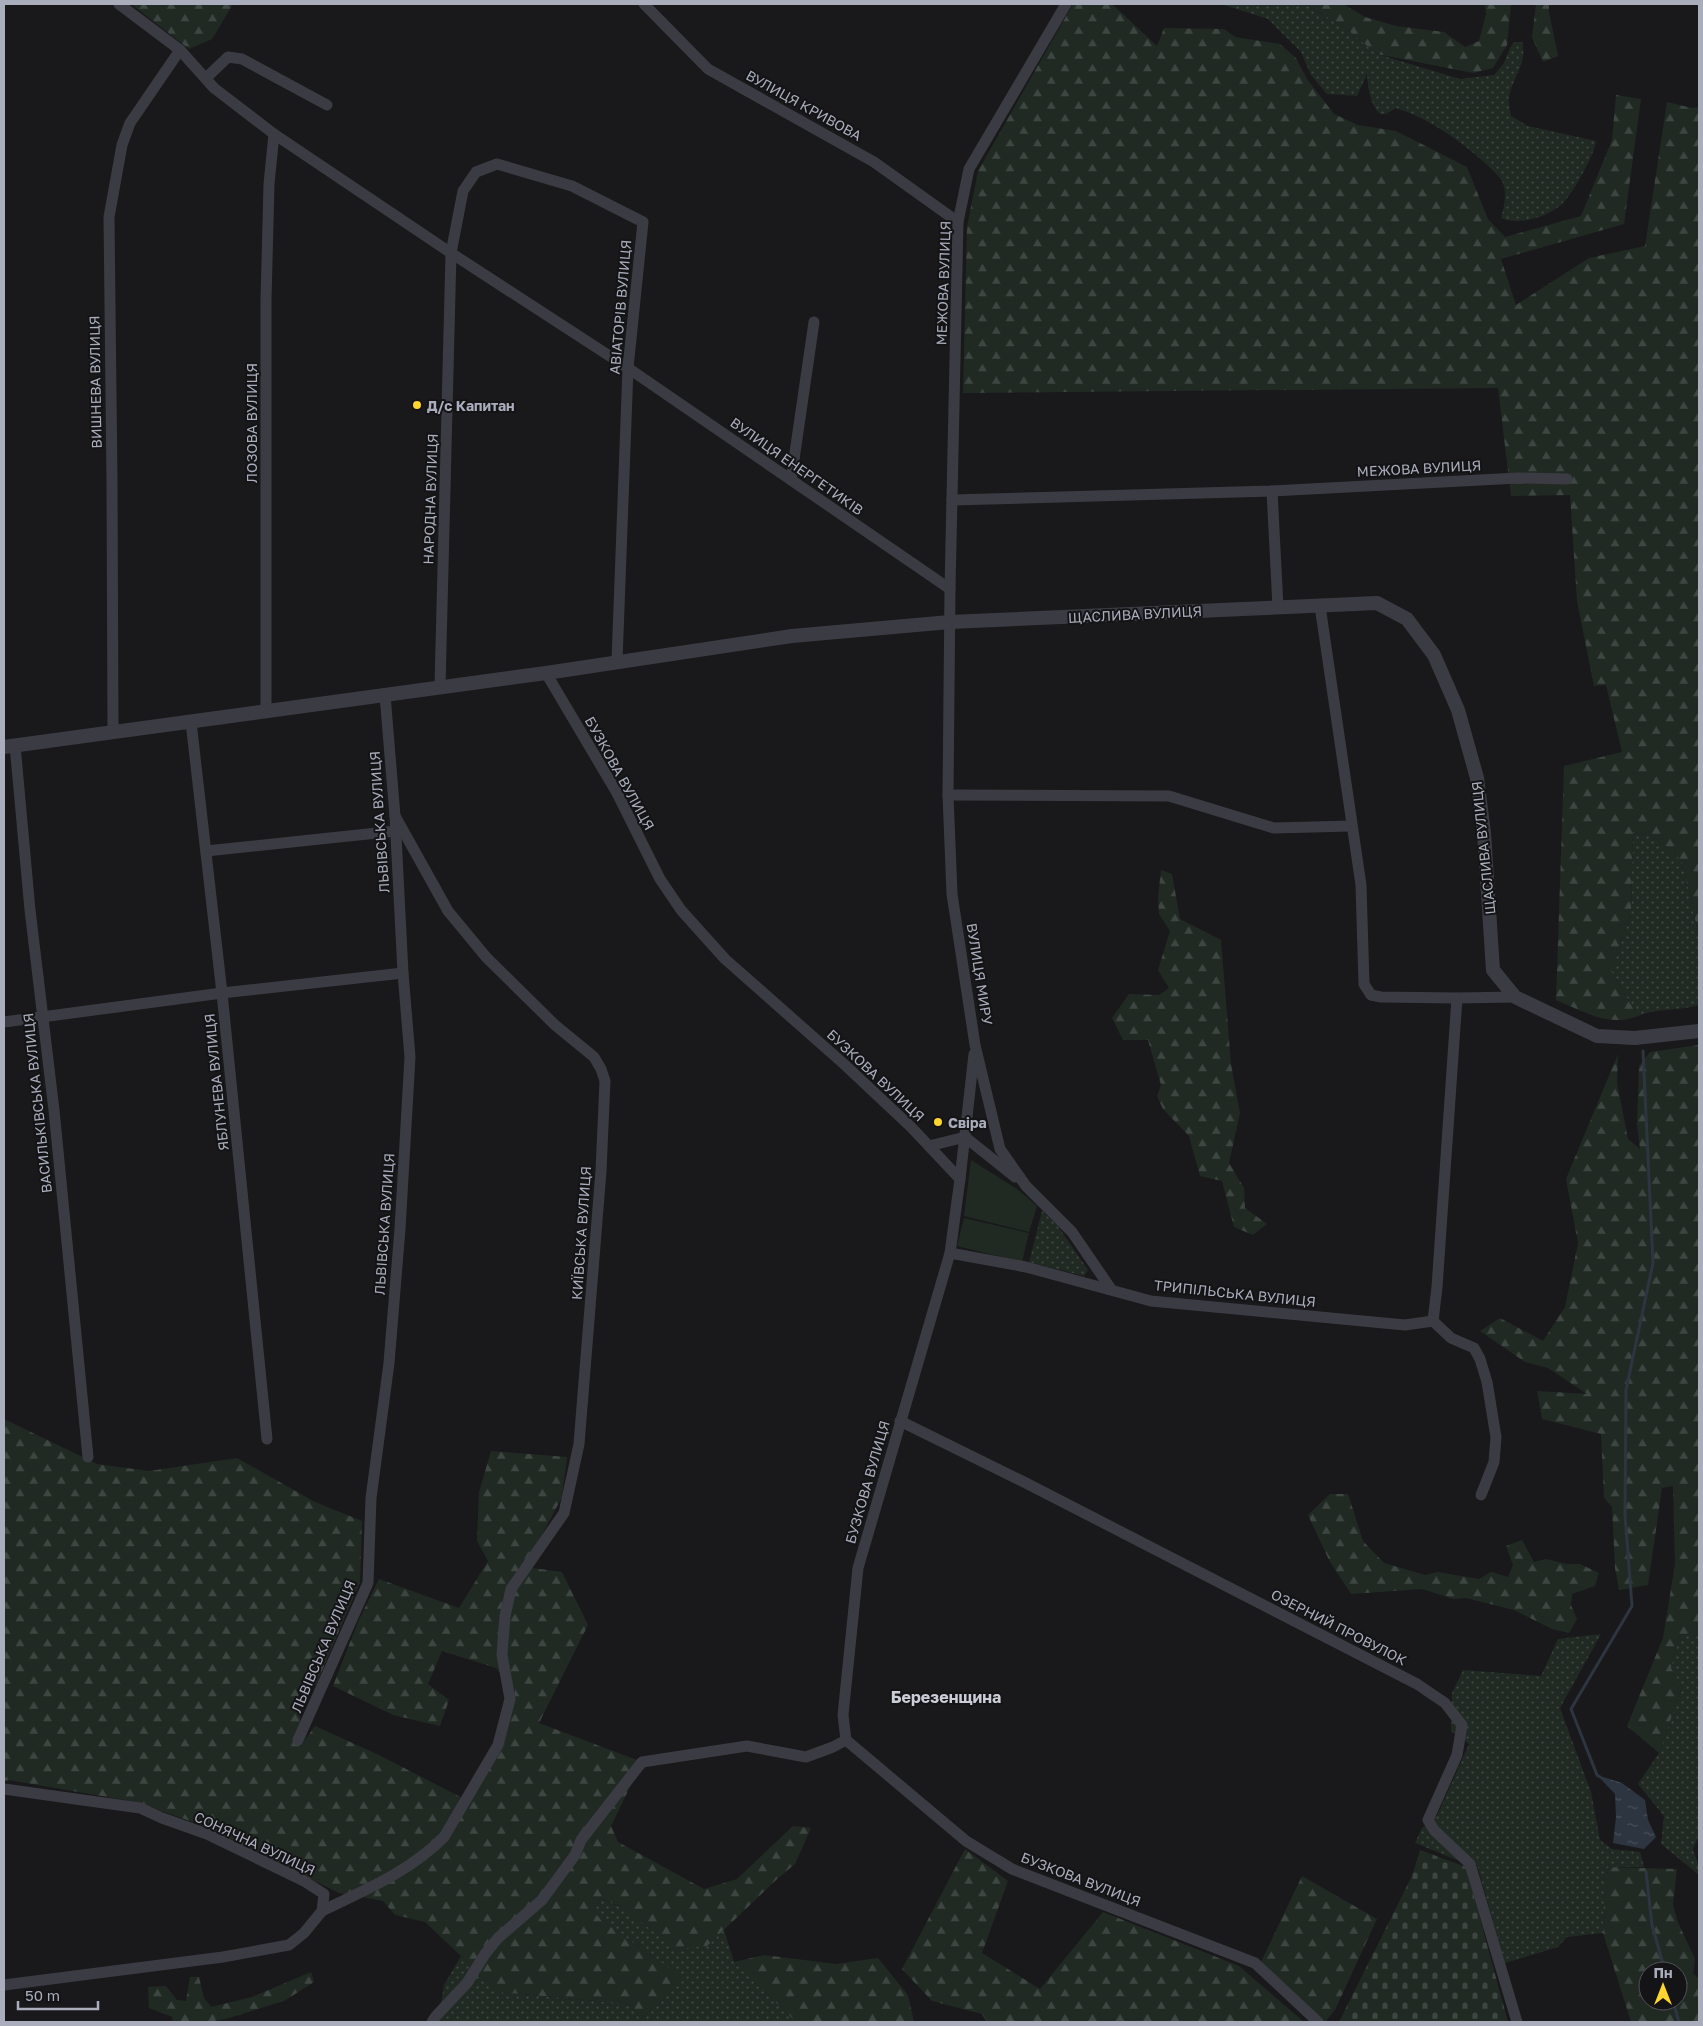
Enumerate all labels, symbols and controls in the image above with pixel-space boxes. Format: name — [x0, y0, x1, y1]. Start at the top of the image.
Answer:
street label: ВУЛИЦЯ КРИВОВА — [743, 66, 865, 144]
street label: МЕЖОВА ВУЛИЦЯ — [932, 220, 954, 346]
street label: АВІАТОРІВ ВУЛИЦЯ — [606, 239, 634, 375]
street label: ВИШНЕВА ВУЛИЦЯ — [85, 315, 105, 449]
street label: ЛОЗОВА ВУЛИЦЯ — [243, 363, 260, 483]
place label: Д/с Капитан — [427, 397, 515, 414]
marker: Д/с Капитан — [411, 399, 423, 411]
street label: ВУЛИЦЯ ЕНЕРГЕТИКІВ — [727, 414, 867, 518]
street label: НАРОДНА ВУЛИЦЯ — [419, 433, 441, 565]
street label: МЕЖОВА ВУЛИЦЯ — [1356, 456, 1482, 480]
street label: ЩАСЛИВА ВУЛИЦЯ — [1068, 602, 1202, 626]
street label: БУЗКОВА ВУЛИЦЯ — [582, 713, 658, 833]
street label: ЛЬВІВСЬКА ВУЛИЦЯ — [366, 750, 392, 894]
street label: ЩАСЛИВА ВУЛИЦЯ — [1468, 780, 1498, 916]
street label: ВУЛИЦЯ МИРУ — [964, 922, 997, 1027]
street label: ВАСИЛЬКІВСЬКА ВУЛИЦЯ — [19, 1012, 55, 1194]
street label: ЯБЛУНЕВА ВУЛИЦЯ — [200, 1013, 232, 1151]
street label: БУЗКОВА ВУЛИЦЯ — [824, 1025, 928, 1125]
place label: Свіра — [948, 1114, 987, 1131]
marker: Свіра — [932, 1116, 944, 1128]
street label: ЛЬВІВСЬКА ВУЛИЦЯ — [371, 1152, 397, 1296]
street label: КИЇВСЬКА ВУЛИЦЯ — [568, 1165, 594, 1301]
street label: ТРИПІЛЬСЬКА ВУЛИЦЯ — [1153, 1276, 1317, 1310]
street label: БУЗКОВА ВУЛИЦЯ — [841, 1418, 893, 1546]
street label: ЛЬВІВСЬКА ВУЛИЦЯ — [287, 1577, 359, 1715]
street label: ОЗЕРНИЙ ПРОВУЛОК — [1268, 1585, 1410, 1669]
district label: Березенщина — [891, 1687, 1001, 1707]
street label: СОНЯЧНА ВУЛИЦЯ — [192, 1808, 318, 1878]
street label: БУЗКОВА ВУЛИЦЯ — [1019, 1848, 1143, 1910]
north arrow — [1638, 1961, 1688, 2011]
text: Пн — [1653, 1964, 1673, 1981]
scale bar — [18, 1978, 98, 2010]
text: 50 m — [25, 1986, 60, 2004]

